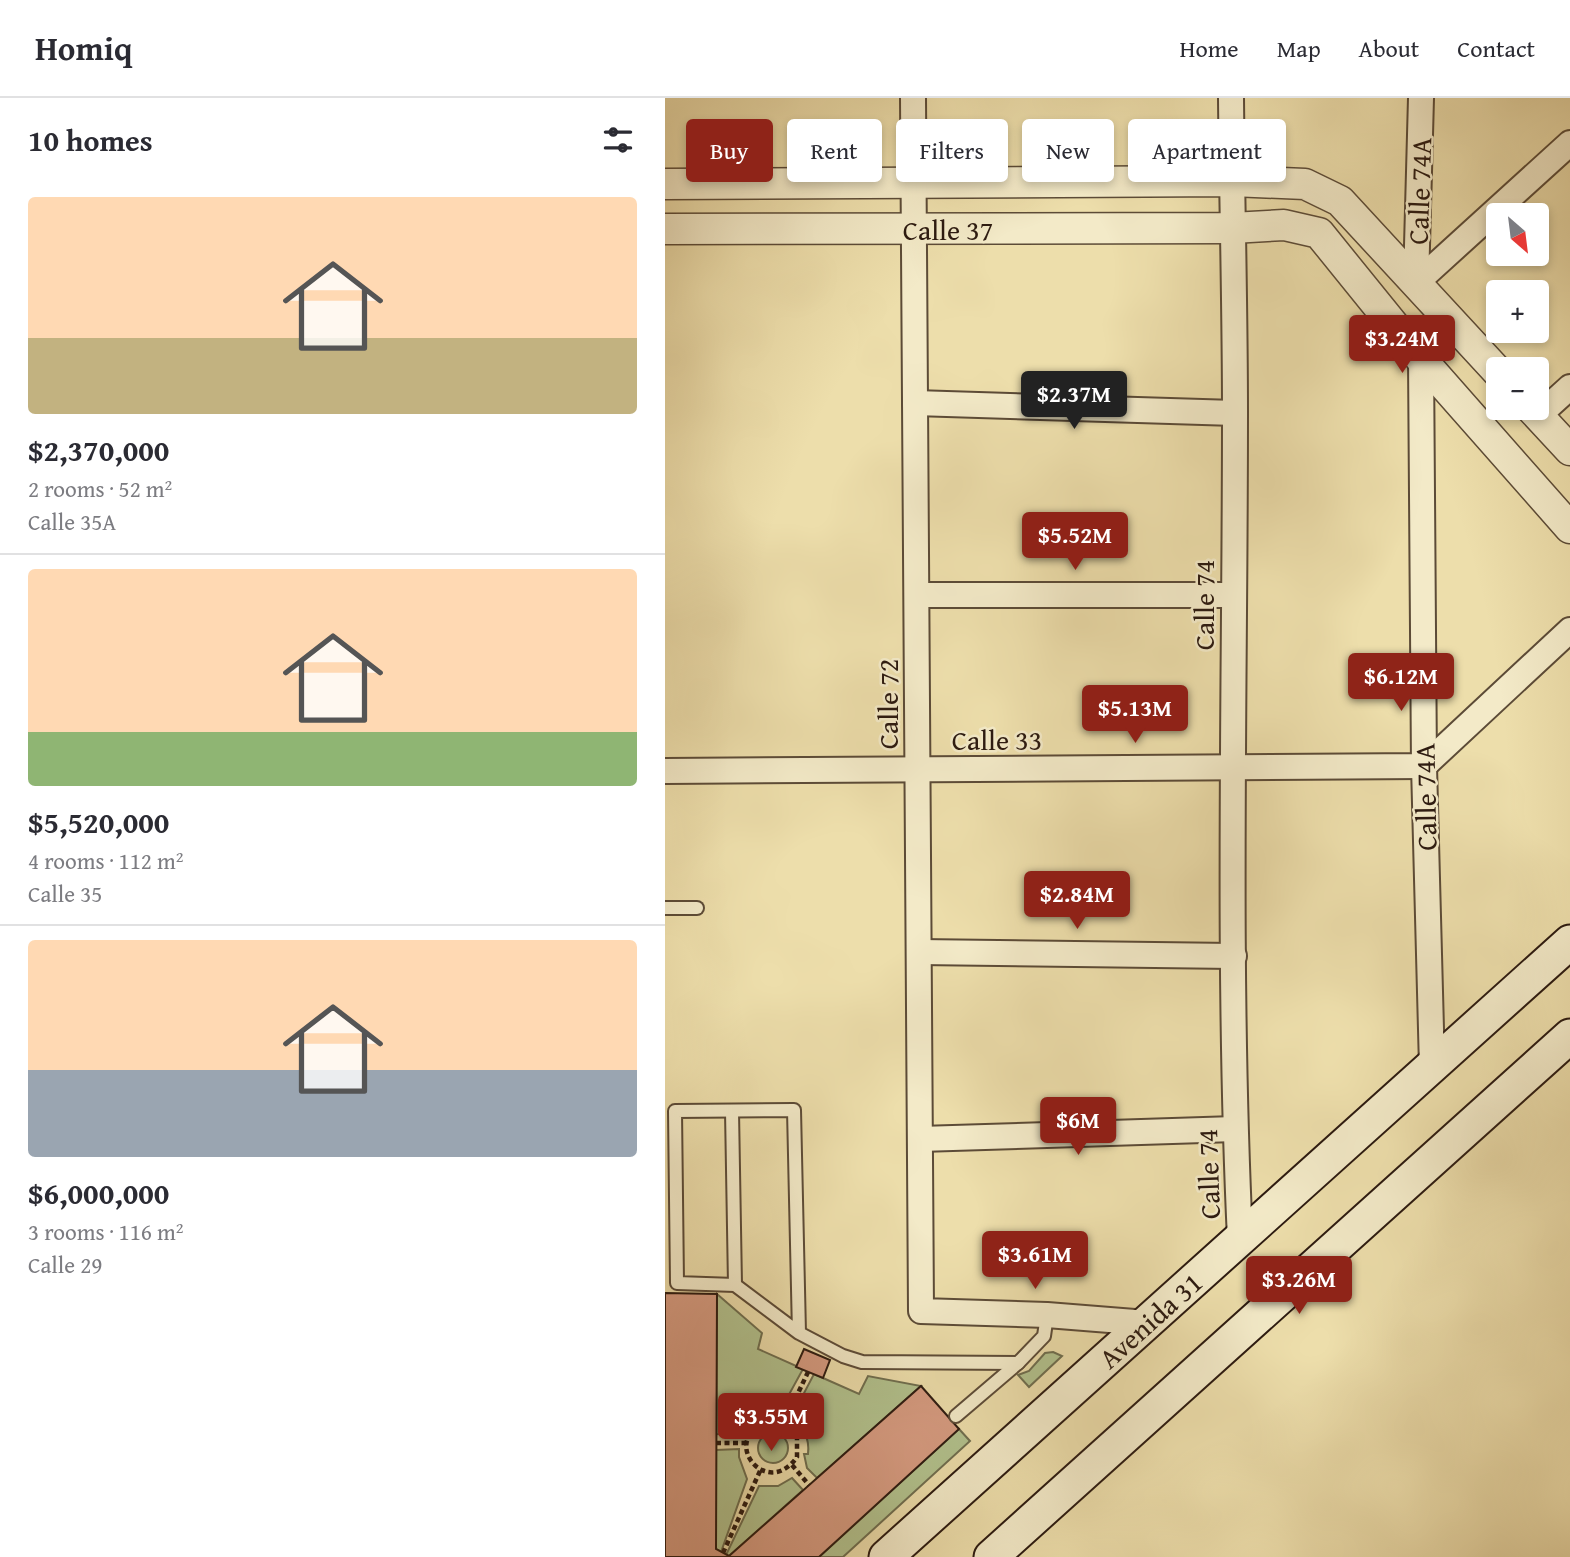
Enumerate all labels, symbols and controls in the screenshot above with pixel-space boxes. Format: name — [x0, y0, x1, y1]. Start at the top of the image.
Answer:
text: Homiq — [35, 24, 132, 72]
text: Home — [1180, 31, 1239, 66]
text: Map — [1277, 31, 1321, 66]
text: About — [1359, 31, 1419, 66]
text: Contact — [1457, 31, 1535, 66]
text: 10 homes — [28, 118, 153, 162]
chip: Buy — [686, 119, 773, 182]
chip: Rent — [787, 119, 882, 182]
chip: Filters — [896, 119, 1008, 182]
chip: New — [1022, 119, 1114, 182]
chip: Apartment — [1128, 119, 1286, 182]
icon: filters — [599, 121, 637, 159]
street label: Calle 74A — [1397, 137, 1441, 245]
north arrow — [1486, 203, 1549, 266]
map controls — [1486, 203, 1549, 420]
street label: Calle 37 — [903, 209, 993, 250]
icon: home — [270, 243, 396, 369]
button: + — [1486, 280, 1549, 343]
pin: $3.24M — [1345, 316, 1459, 375]
text: $3.24M — [1365, 321, 1439, 354]
button: − — [1486, 357, 1549, 420]
pin: $2.37M — [1017, 372, 1131, 431]
text: $2.37M — [1037, 377, 1111, 410]
text: $2,370,000 — [28, 428, 169, 472]
text: 2 rooms · 52 m² — [28, 472, 172, 505]
text: Calle 35A — [28, 505, 116, 538]
pin: $5.52M — [1018, 512, 1132, 572]
text: $5.52M — [1038, 518, 1112, 551]
street label: Calle 74 — [1183, 560, 1224, 650]
icon: home — [270, 615, 396, 741]
pin: $6.12M — [1344, 654, 1458, 713]
street label: Calle 72 — [867, 659, 908, 749]
text: $6.12M — [1364, 659, 1438, 692]
pin: $5.13M — [1078, 686, 1192, 745]
text: $5.13M — [1098, 691, 1172, 724]
street label: Calle 33 — [952, 719, 1042, 760]
street label: Calle 74A — [1404, 743, 1446, 851]
text: $5,520,000 — [28, 800, 169, 844]
text: 4 rooms · 112 m² — [28, 844, 183, 877]
pin: $2.84M — [1020, 872, 1134, 931]
text: Calle 35 — [28, 877, 102, 910]
text: $2.84M — [1040, 877, 1114, 910]
icon: home — [270, 986, 396, 1112]
pin: $6M — [1044, 1098, 1112, 1157]
text: $6M — [1056, 1103, 1100, 1136]
street label: Calle 74 — [1186, 1128, 1230, 1220]
text: $6,000,000 — [28, 1171, 169, 1215]
text: 3 rooms · 116 m² — [28, 1215, 183, 1248]
pin: $3.61M — [978, 1232, 1092, 1291]
text: $3.61M — [998, 1237, 1072, 1270]
text: Calle 29 — [28, 1248, 102, 1281]
pin: $3.26M — [1242, 1256, 1356, 1316]
street label: Avenida 31 — [1089, 1262, 1211, 1378]
text: $3.26M — [1262, 1262, 1336, 1295]
pin: $3.55M — [714, 1394, 828, 1453]
text: $3.55M — [734, 1399, 808, 1432]

